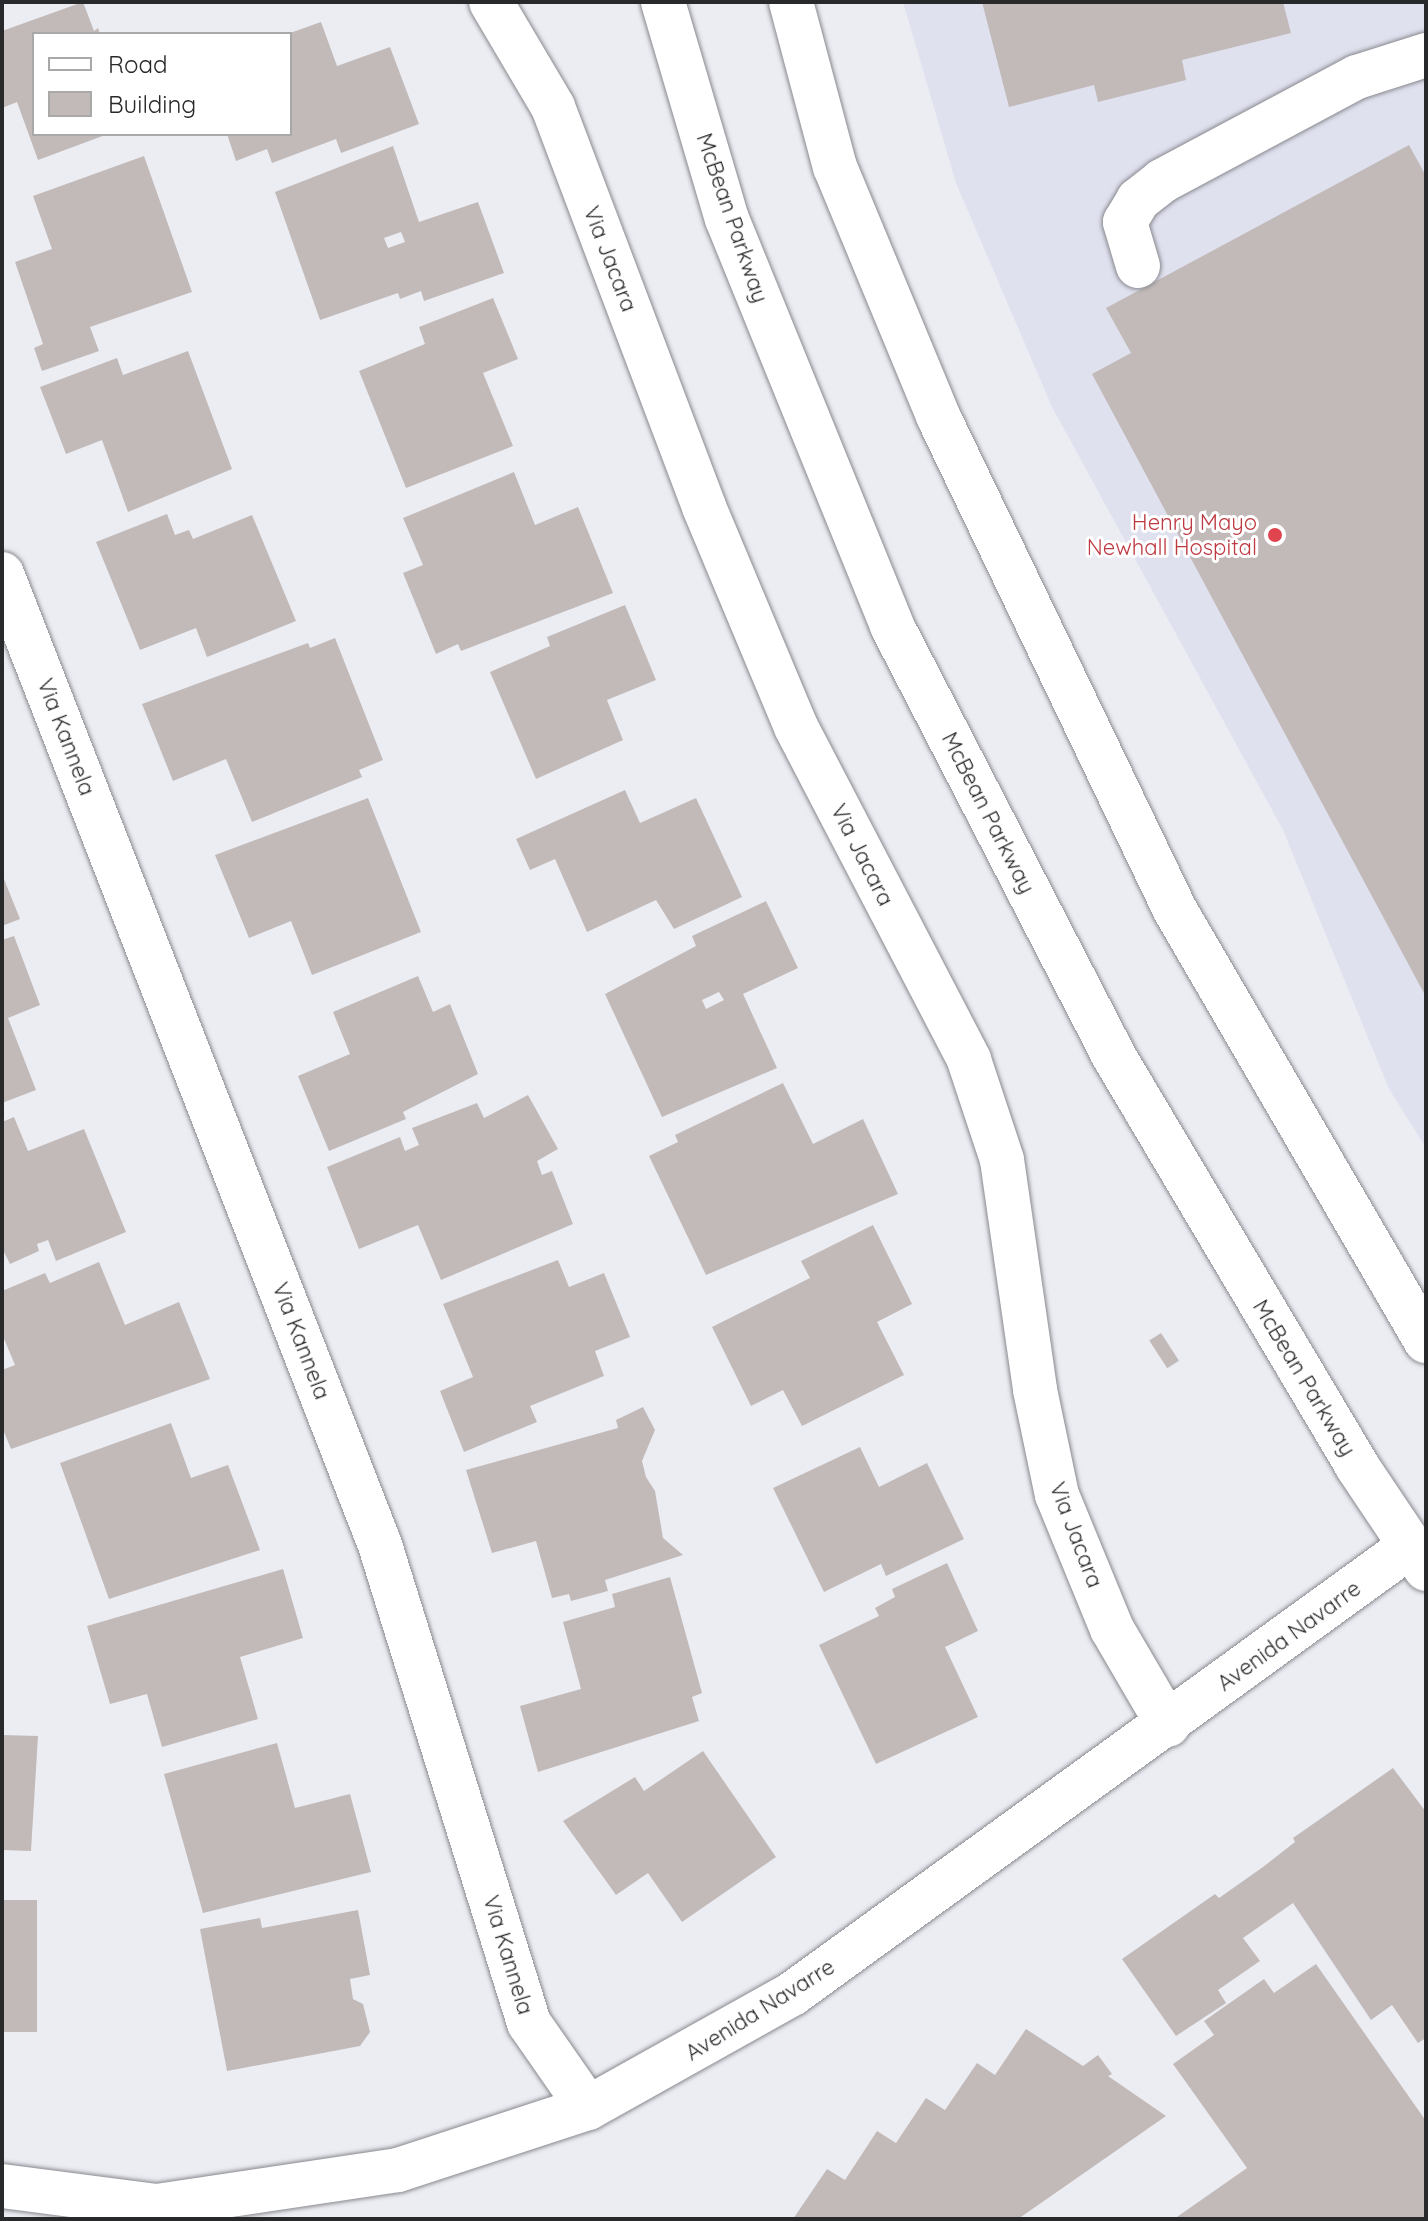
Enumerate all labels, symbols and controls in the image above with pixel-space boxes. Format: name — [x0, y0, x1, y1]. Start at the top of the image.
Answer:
legend — [32, 32, 292, 136]
text: Road — [108, 49, 168, 79]
text: Building — [108, 89, 196, 119]
street label: McBean Parkway — [691, 130, 773, 306]
street label: Via Jacara — [578, 203, 642, 315]
place label: Henry Mayo Newhall Hospital — [1087, 509, 1257, 560]
marker: Henry Mayo Newhall Hospital — [1264, 524, 1286, 546]
street label: Via Kannela — [32, 675, 100, 799]
street label: McBean Parkway — [936, 728, 1040, 898]
street label: Via Jacara — [825, 800, 899, 910]
street label: Via Kannela — [267, 1279, 335, 1403]
street label: McBean Parkway — [1247, 1295, 1361, 1461]
street label: Via Jacara — [1044, 1479, 1108, 1591]
street label: Avenida Navarre — [1212, 1575, 1366, 1697]
street label: Via Kannela — [477, 1892, 539, 2018]
street label: Avenida Navarre — [681, 1954, 839, 2066]

